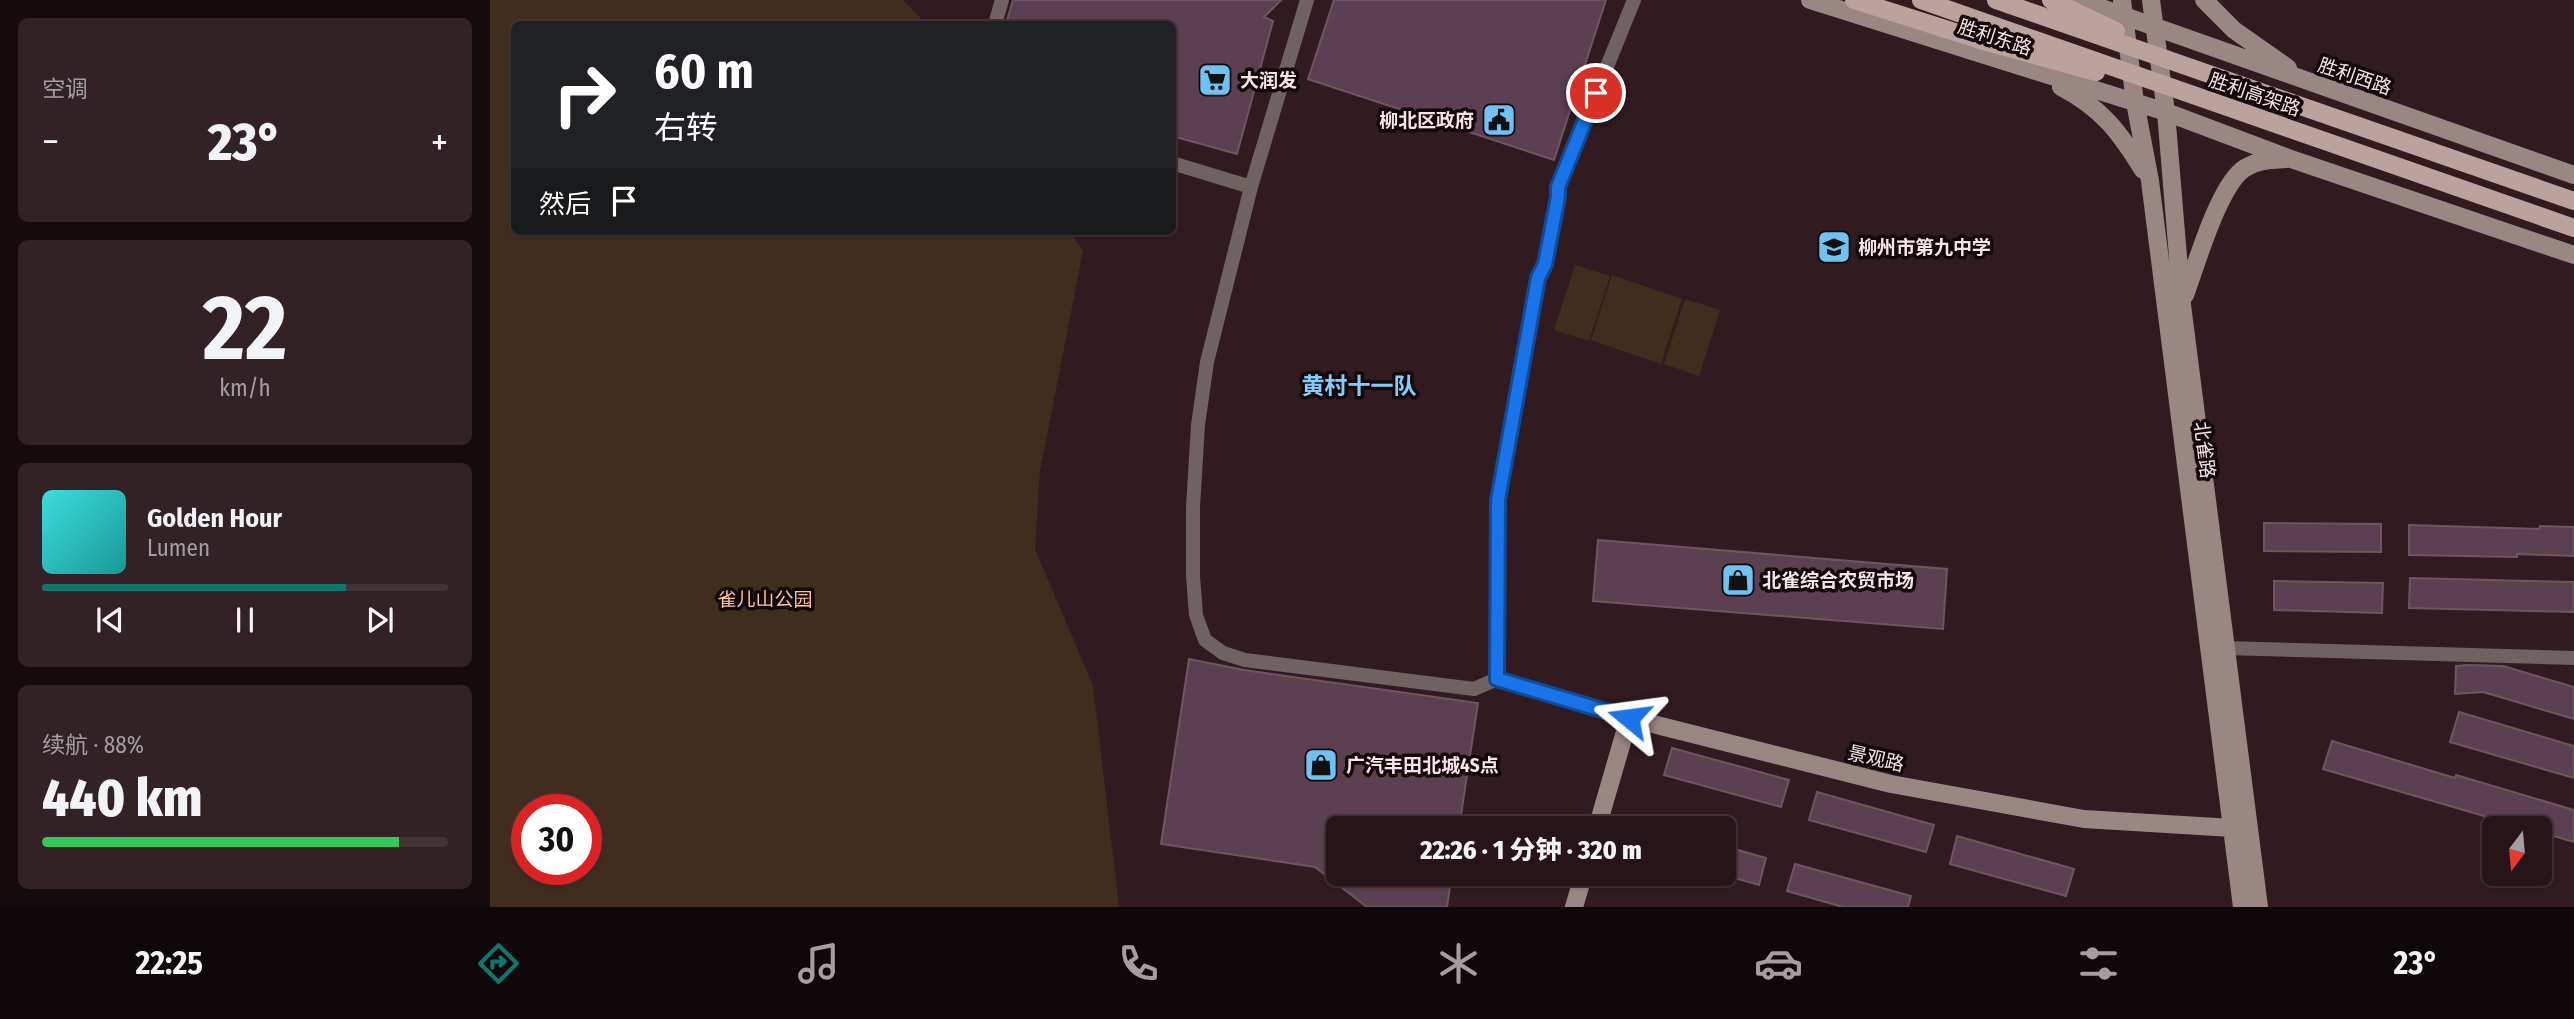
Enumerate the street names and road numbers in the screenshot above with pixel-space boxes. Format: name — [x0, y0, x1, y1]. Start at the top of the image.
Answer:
street label: 胜利东路 — [1955, 15, 2035, 60]
street label: 胜利西路 — [2315, 53, 2395, 100]
street label: 胜利高架路 — [2206, 68, 2304, 121]
street label: 北雀路 — [2190, 420, 2219, 480]
street label: 景观路 — [1846, 741, 1906, 776]

